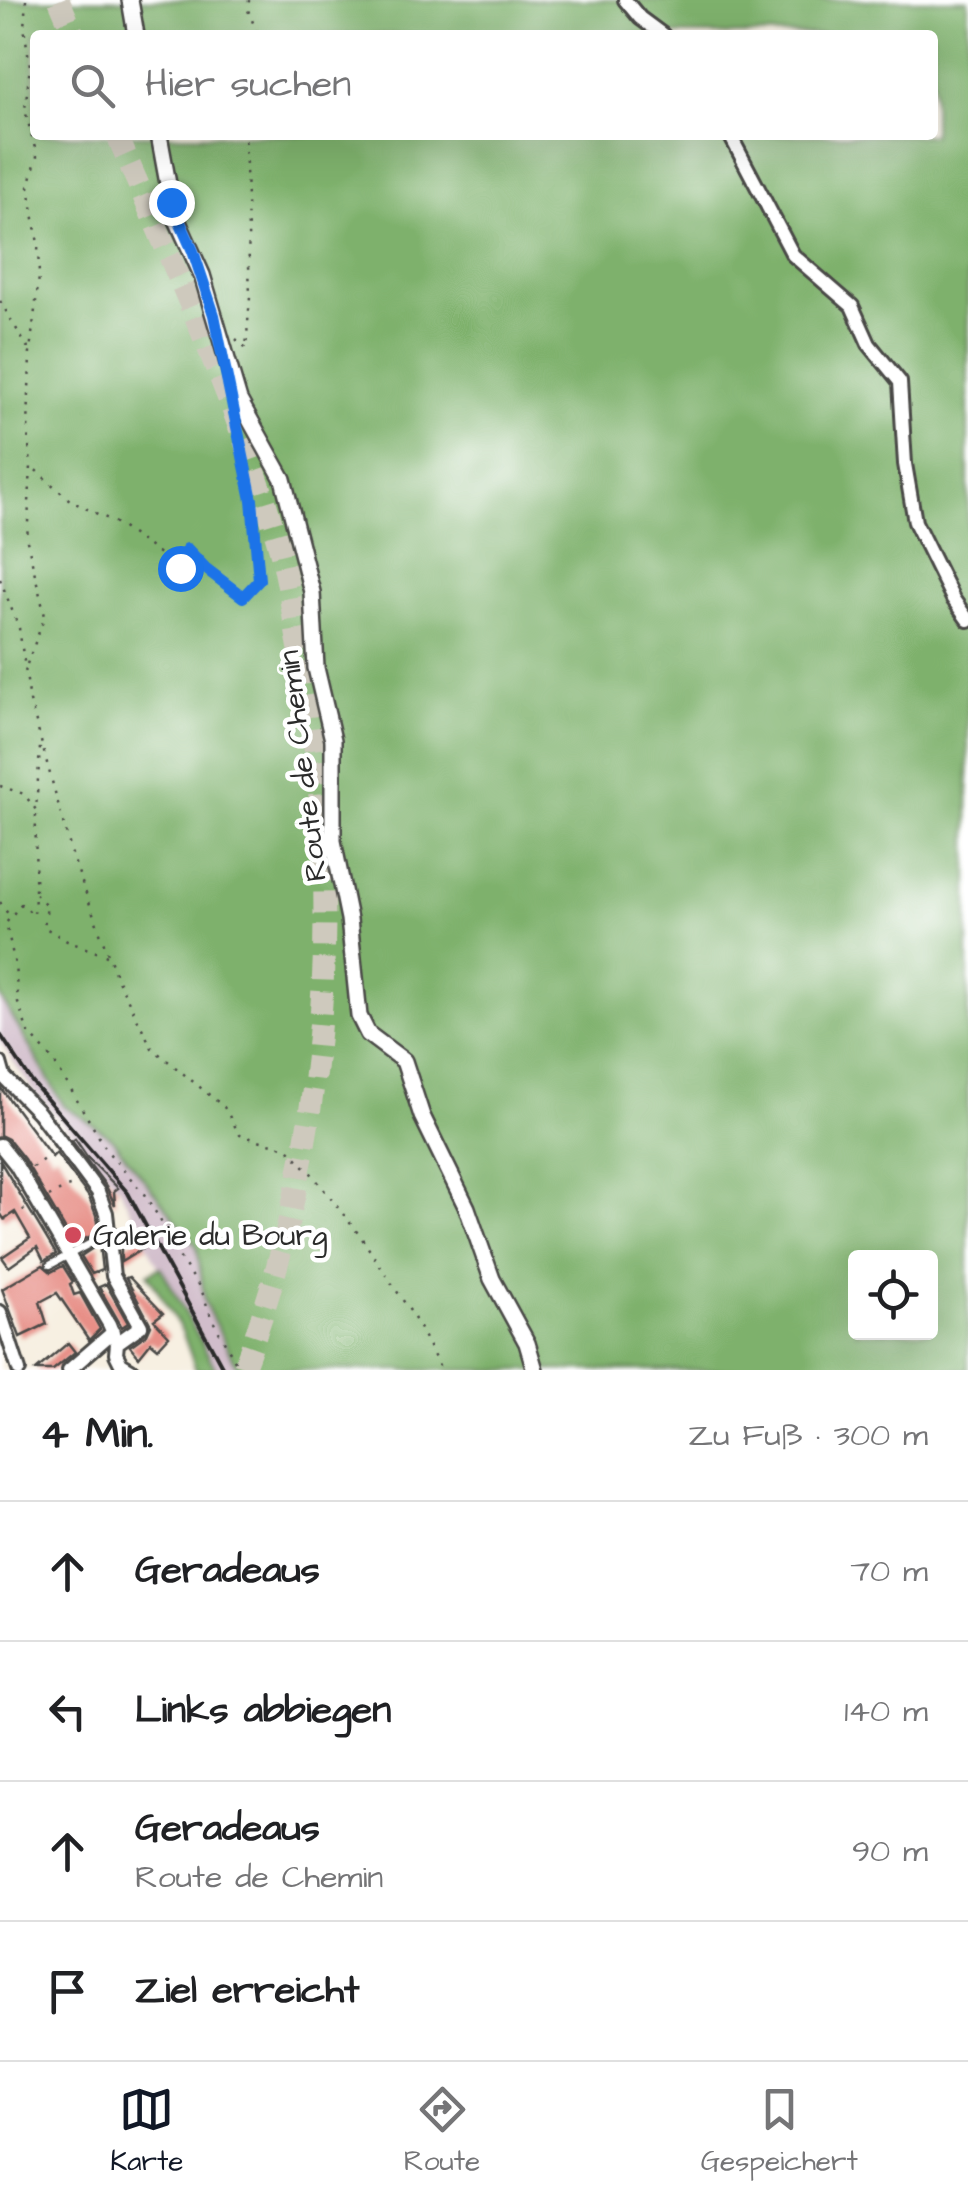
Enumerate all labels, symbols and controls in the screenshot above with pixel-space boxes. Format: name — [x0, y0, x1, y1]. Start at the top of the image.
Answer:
search box — [30, 30, 938, 140]
icon: search — [65, 58, 120, 113]
text: Hier suchen — [145, 59, 351, 111]
route end — [149, 180, 195, 226]
route start — [158, 546, 204, 592]
street label: Route de Chemin — [268, 648, 338, 884]
place label: Galerie du Bourg — [93, 1215, 327, 1258]
marker: Galerie du Bourg — [62, 1224, 84, 1246]
map controls — [848, 1250, 938, 1340]
button: locate — [848, 1250, 938, 1340]
text: 4 Min. — [40, 1406, 153, 1464]
text: Zu Fuß · 300 m — [688, 1413, 928, 1458]
icon: ahead — [40, 1544, 95, 1599]
text: Geradeaus — [135, 1545, 320, 1597]
text: 70 m — [850, 1549, 928, 1594]
icon: left — [40, 1684, 95, 1739]
text: Links abbiegen — [135, 1685, 391, 1737]
text: 140 m — [844, 1689, 928, 1734]
text: Geradeaus — [135, 1803, 320, 1855]
icon: ahead — [40, 1824, 95, 1879]
text: 90 m — [852, 1829, 928, 1874]
text: Route de Chemin — [135, 1855, 383, 1900]
icon: arrive — [40, 1964, 95, 2019]
text: Ziel erreicht — [135, 1965, 359, 2017]
tab: Karte — [110, 2082, 183, 2181]
tab: Route — [404, 2082, 480, 2181]
tab: Gespeichert — [701, 2082, 858, 2181]

